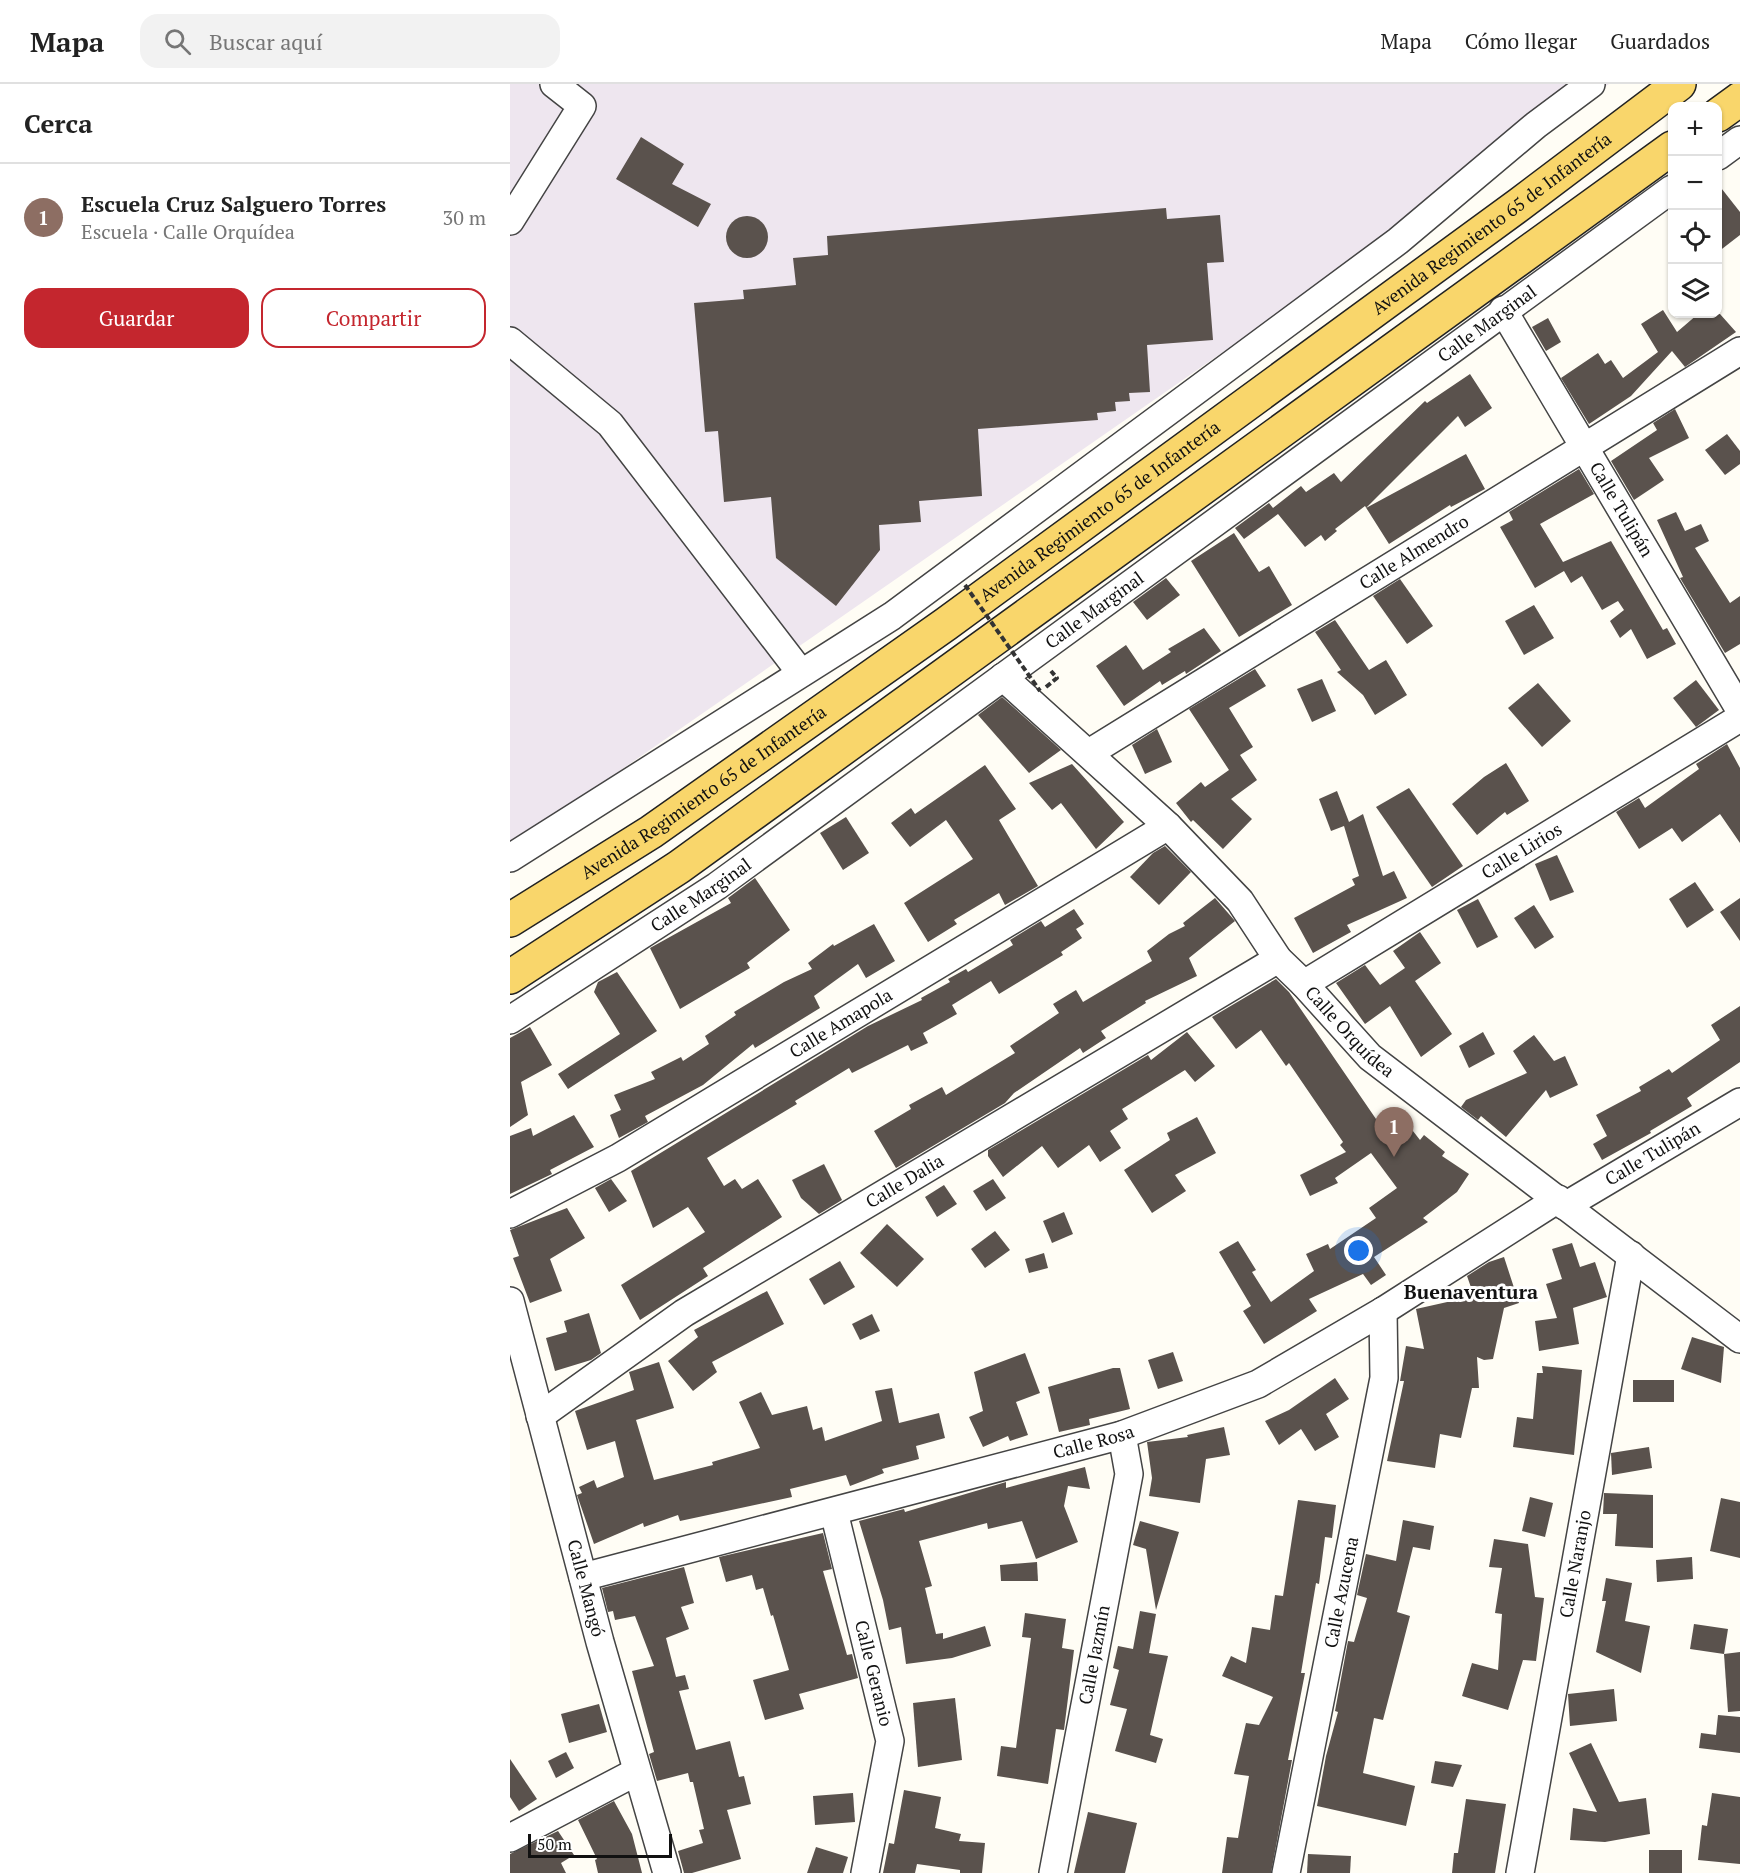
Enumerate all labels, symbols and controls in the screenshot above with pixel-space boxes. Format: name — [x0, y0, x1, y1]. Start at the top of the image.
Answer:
search box — [140, 14, 560, 68]
text: Mapa — [30, 23, 104, 60]
icon: search — [161, 25, 194, 58]
text: Buscar aquí — [209, 27, 323, 56]
text: Mapa — [1380, 27, 1432, 55]
text: Cómo llegar — [1465, 27, 1577, 55]
text: Guardados — [1610, 27, 1710, 55]
map controls — [1668, 102, 1722, 318]
button: + — [1668, 102, 1722, 156]
text: Cerca — [24, 106, 93, 140]
street label: Avenida Regimiento 65 de Infantería — [1367, 126, 1616, 320]
button: − — [1668, 156, 1722, 210]
text: Escuela Cruz Salguero Torres — [81, 189, 386, 218]
text: 1 — [38, 204, 49, 231]
text: 30 m — [443, 204, 486, 231]
button: locate — [1668, 210, 1722, 264]
text: Escuela · Calle Orquídea — [81, 218, 295, 245]
button: layers — [1668, 264, 1722, 318]
street label: Calle Marginal — [1432, 279, 1541, 367]
button: Guardar — [24, 288, 249, 348]
button: Compartir — [261, 288, 486, 348]
street label: Avenida Regimiento 65 de Infantería — [974, 414, 1225, 607]
street label: Calle Tulipán — [1585, 457, 1660, 561]
street label: Calle Almendro — [1354, 508, 1473, 594]
street label: Calle Marginal — [1040, 566, 1148, 654]
street label: Avenida Regimiento 65 de Infantería — [576, 699, 831, 884]
street label: Calle Lirios — [1476, 817, 1566, 884]
street label: Calle Marginal — [645, 852, 756, 937]
street label: Calle Orquídea — [1300, 980, 1400, 1082]
street label: Calle Amapola — [784, 982, 896, 1063]
pin: 1 — [1374, 1108, 1414, 1157]
street label: Calle Tulipán — [1600, 1115, 1704, 1191]
street label: Calle Dalia — [861, 1148, 948, 1213]
your location — [1344, 1236, 1373, 1265]
district label: Buenaventura — [1404, 1278, 1538, 1305]
street label: Calle Rosa — [1050, 1419, 1137, 1464]
street label: Calle Naranjo — [1553, 1508, 1596, 1620]
street label: Calle Azucena — [1318, 1534, 1363, 1650]
street label: Calle Mangó — [562, 1537, 611, 1639]
street label: Calle Jazmín — [1072, 1603, 1115, 1706]
street label: Calle Geranio — [850, 1617, 899, 1729]
scale bar — [528, 1831, 672, 1858]
text: 50 m — [537, 1833, 572, 1855]

